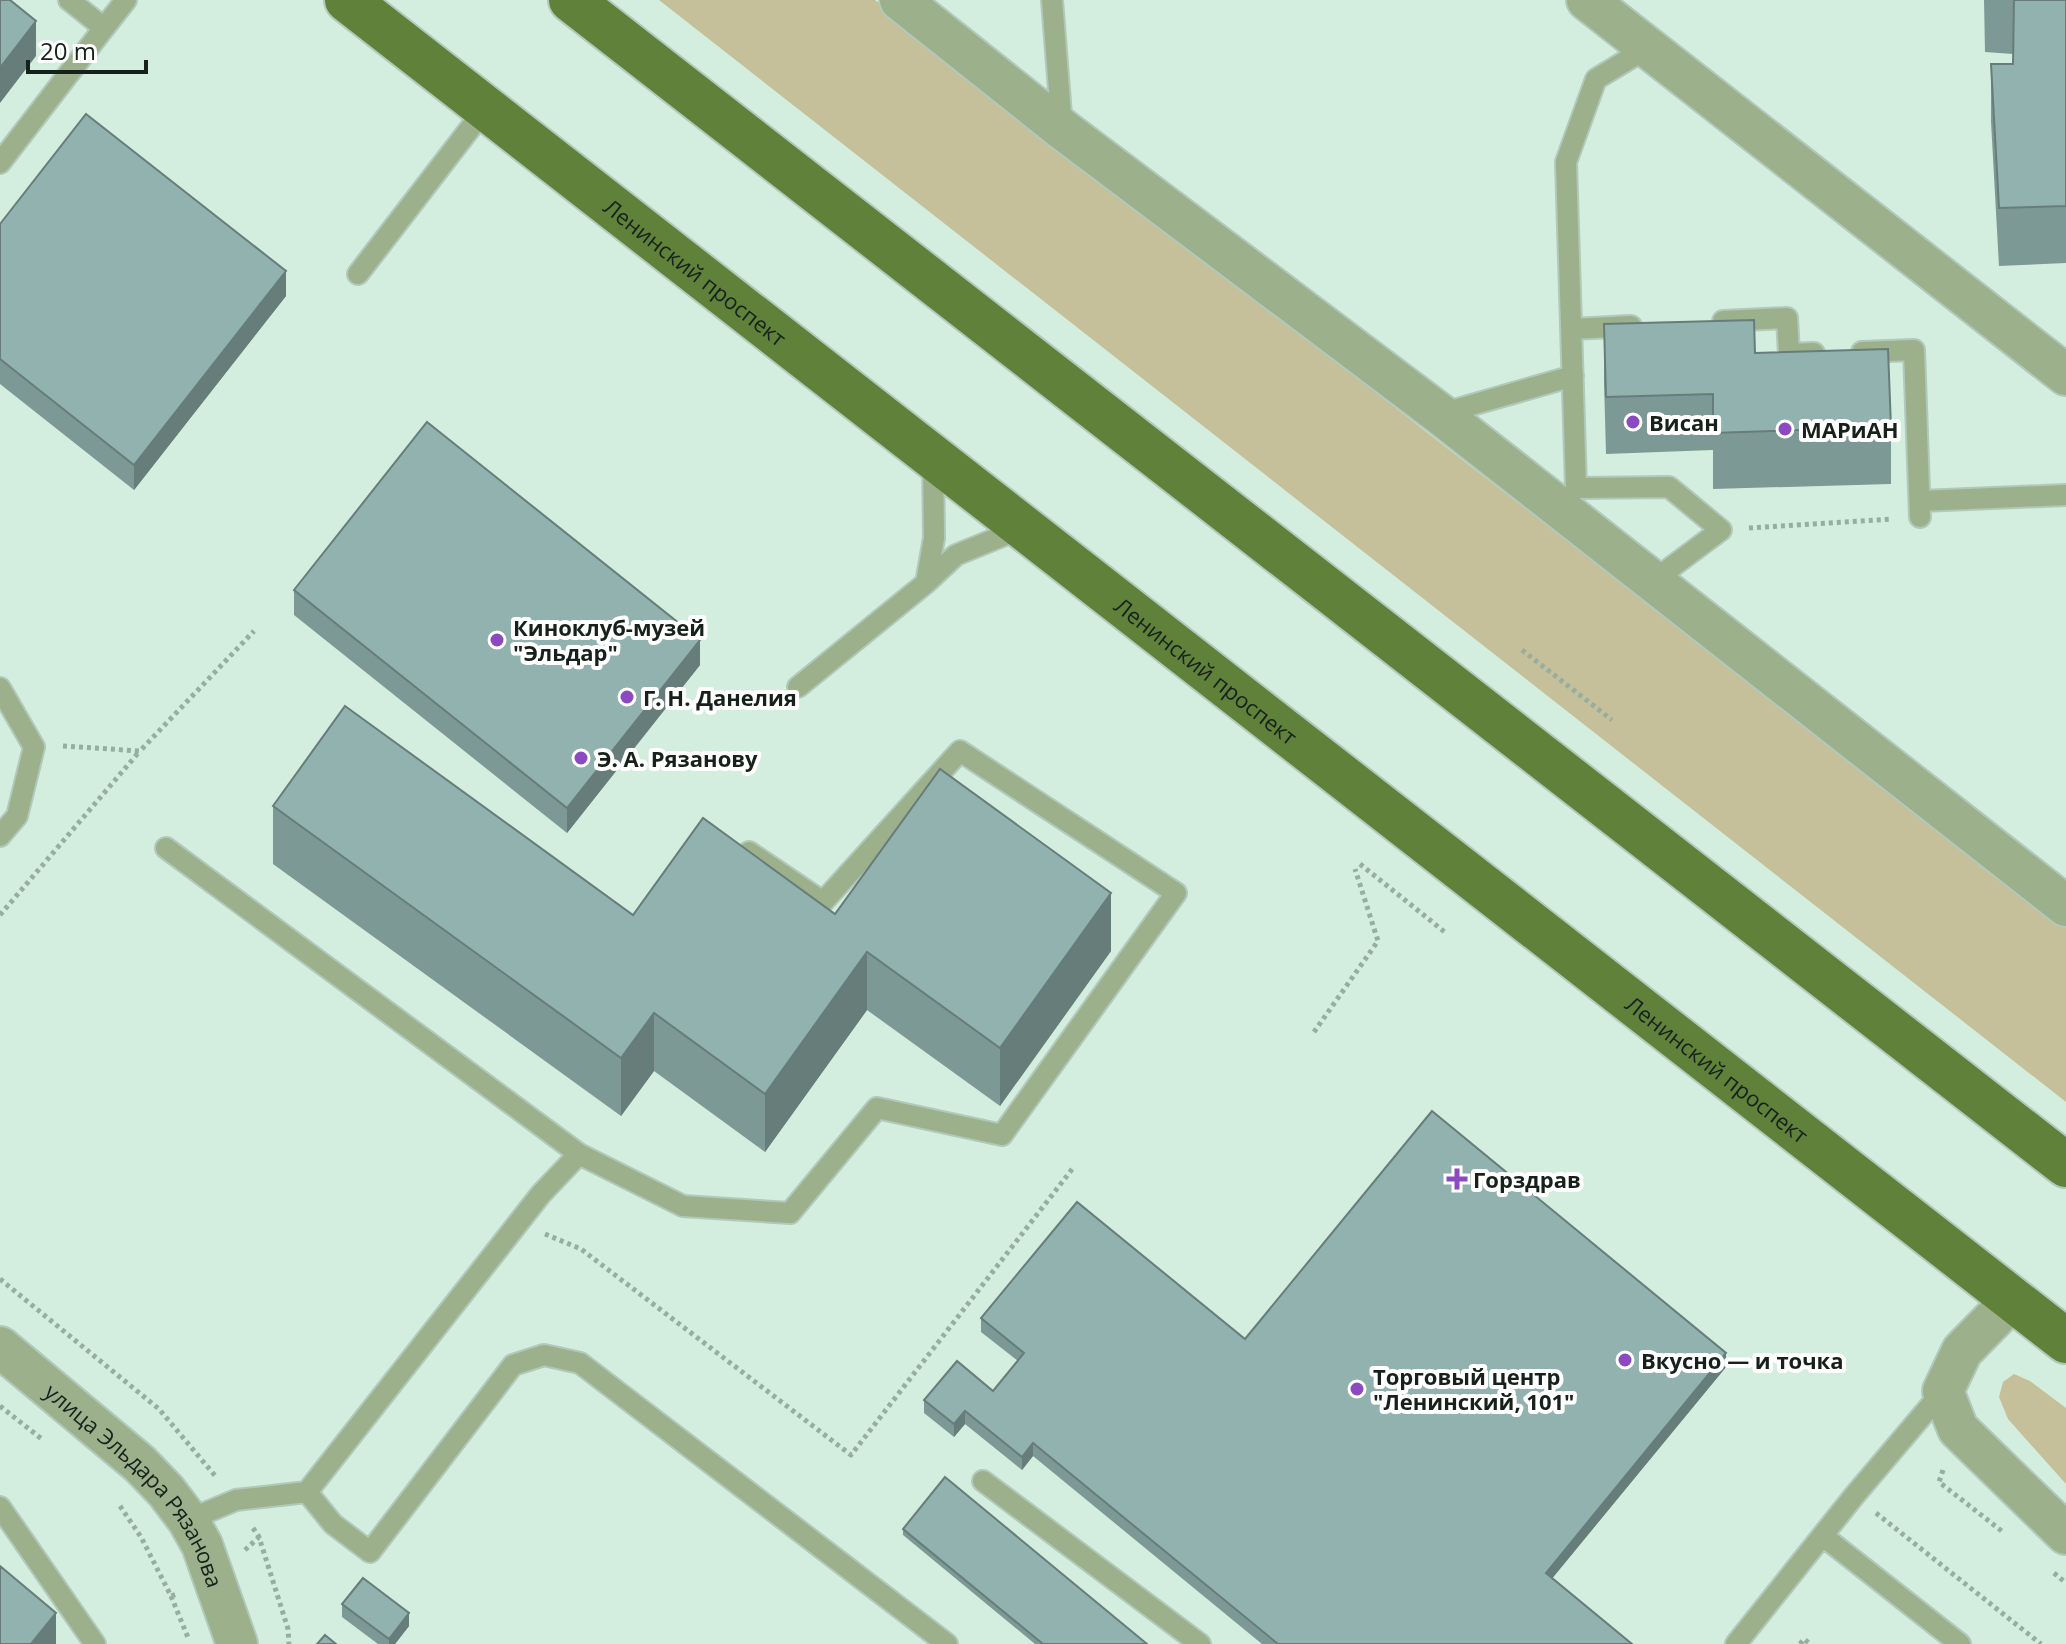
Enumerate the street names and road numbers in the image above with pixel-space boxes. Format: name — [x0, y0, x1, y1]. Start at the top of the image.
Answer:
street label: Ленинский проспект — [598, 191, 793, 353]
street label: Ленинский проспект — [1109, 590, 1304, 751]
street label: Ленинский проспект — [1620, 988, 1815, 1150]
street label: улица Эльдара Рязанова — [39, 1376, 231, 1591]

